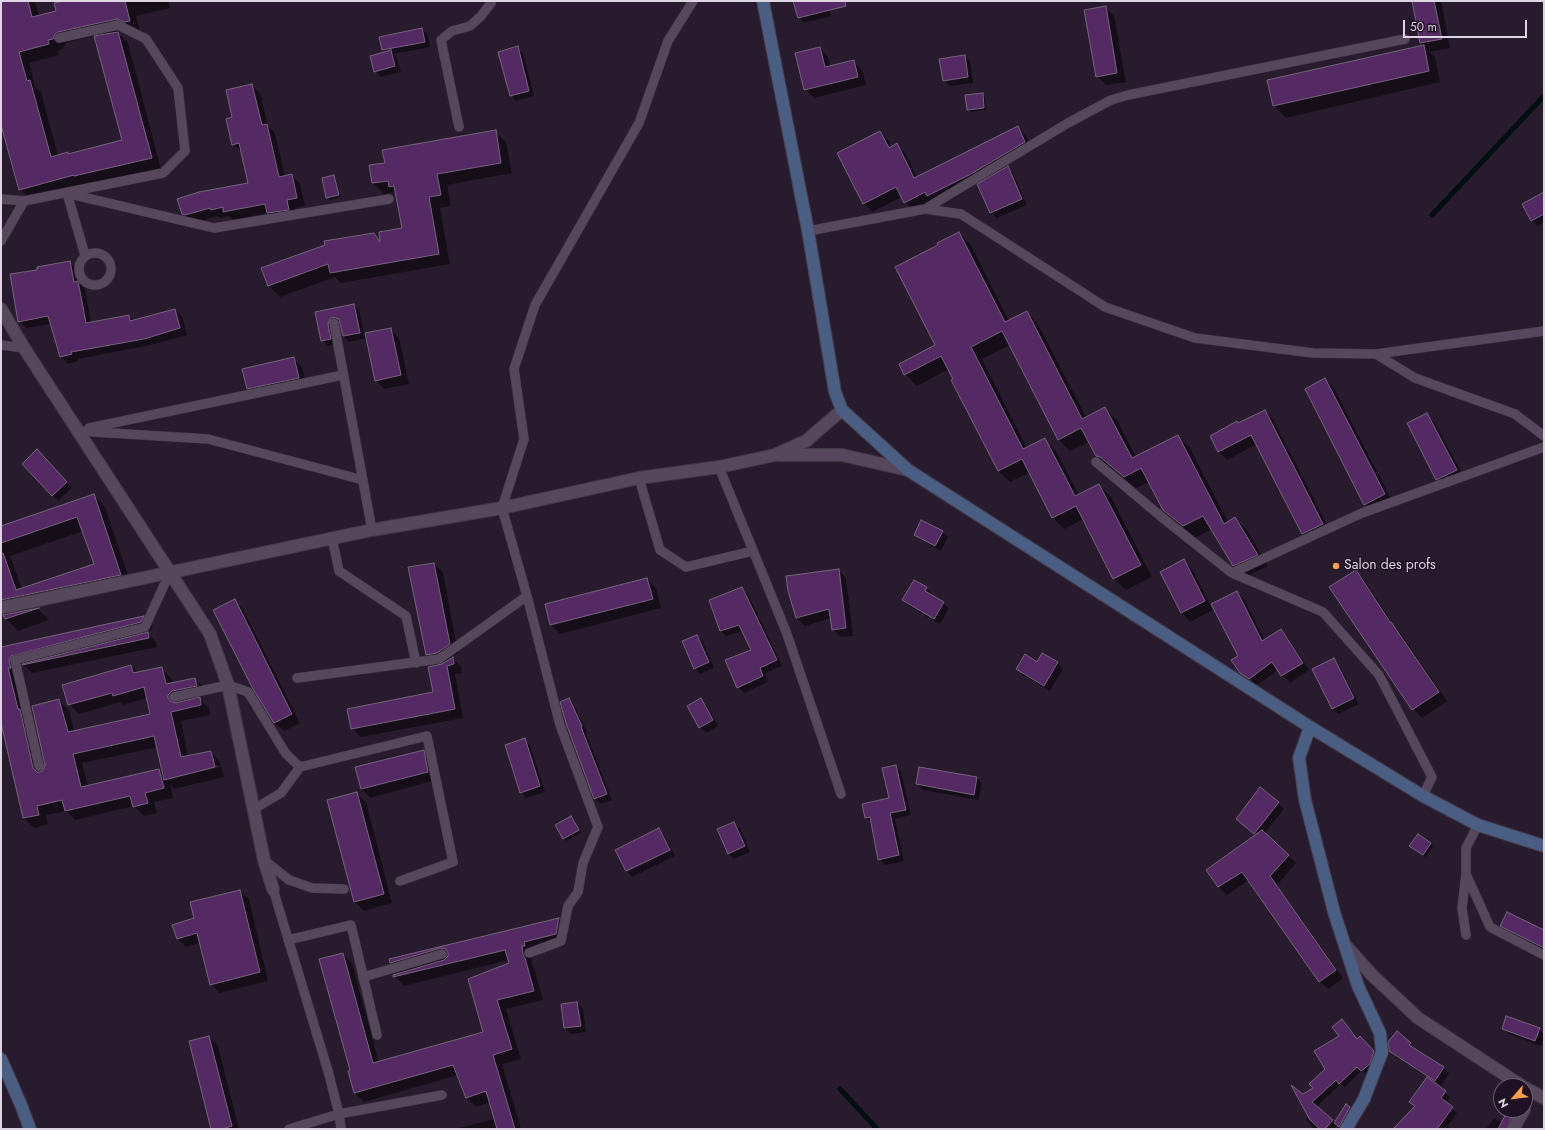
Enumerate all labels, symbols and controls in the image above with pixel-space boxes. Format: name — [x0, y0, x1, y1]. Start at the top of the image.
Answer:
scale bar — [1405, 12, 1529, 38]
text: 50 m — [1410, 18, 1437, 36]
place label: Salon des profs — [1344, 558, 1436, 574]
marker: Salon des profs — [1331, 561, 1341, 571]
north arrow — [1493, 1078, 1533, 1118]
text: N — [1494, 1096, 1512, 1111]

